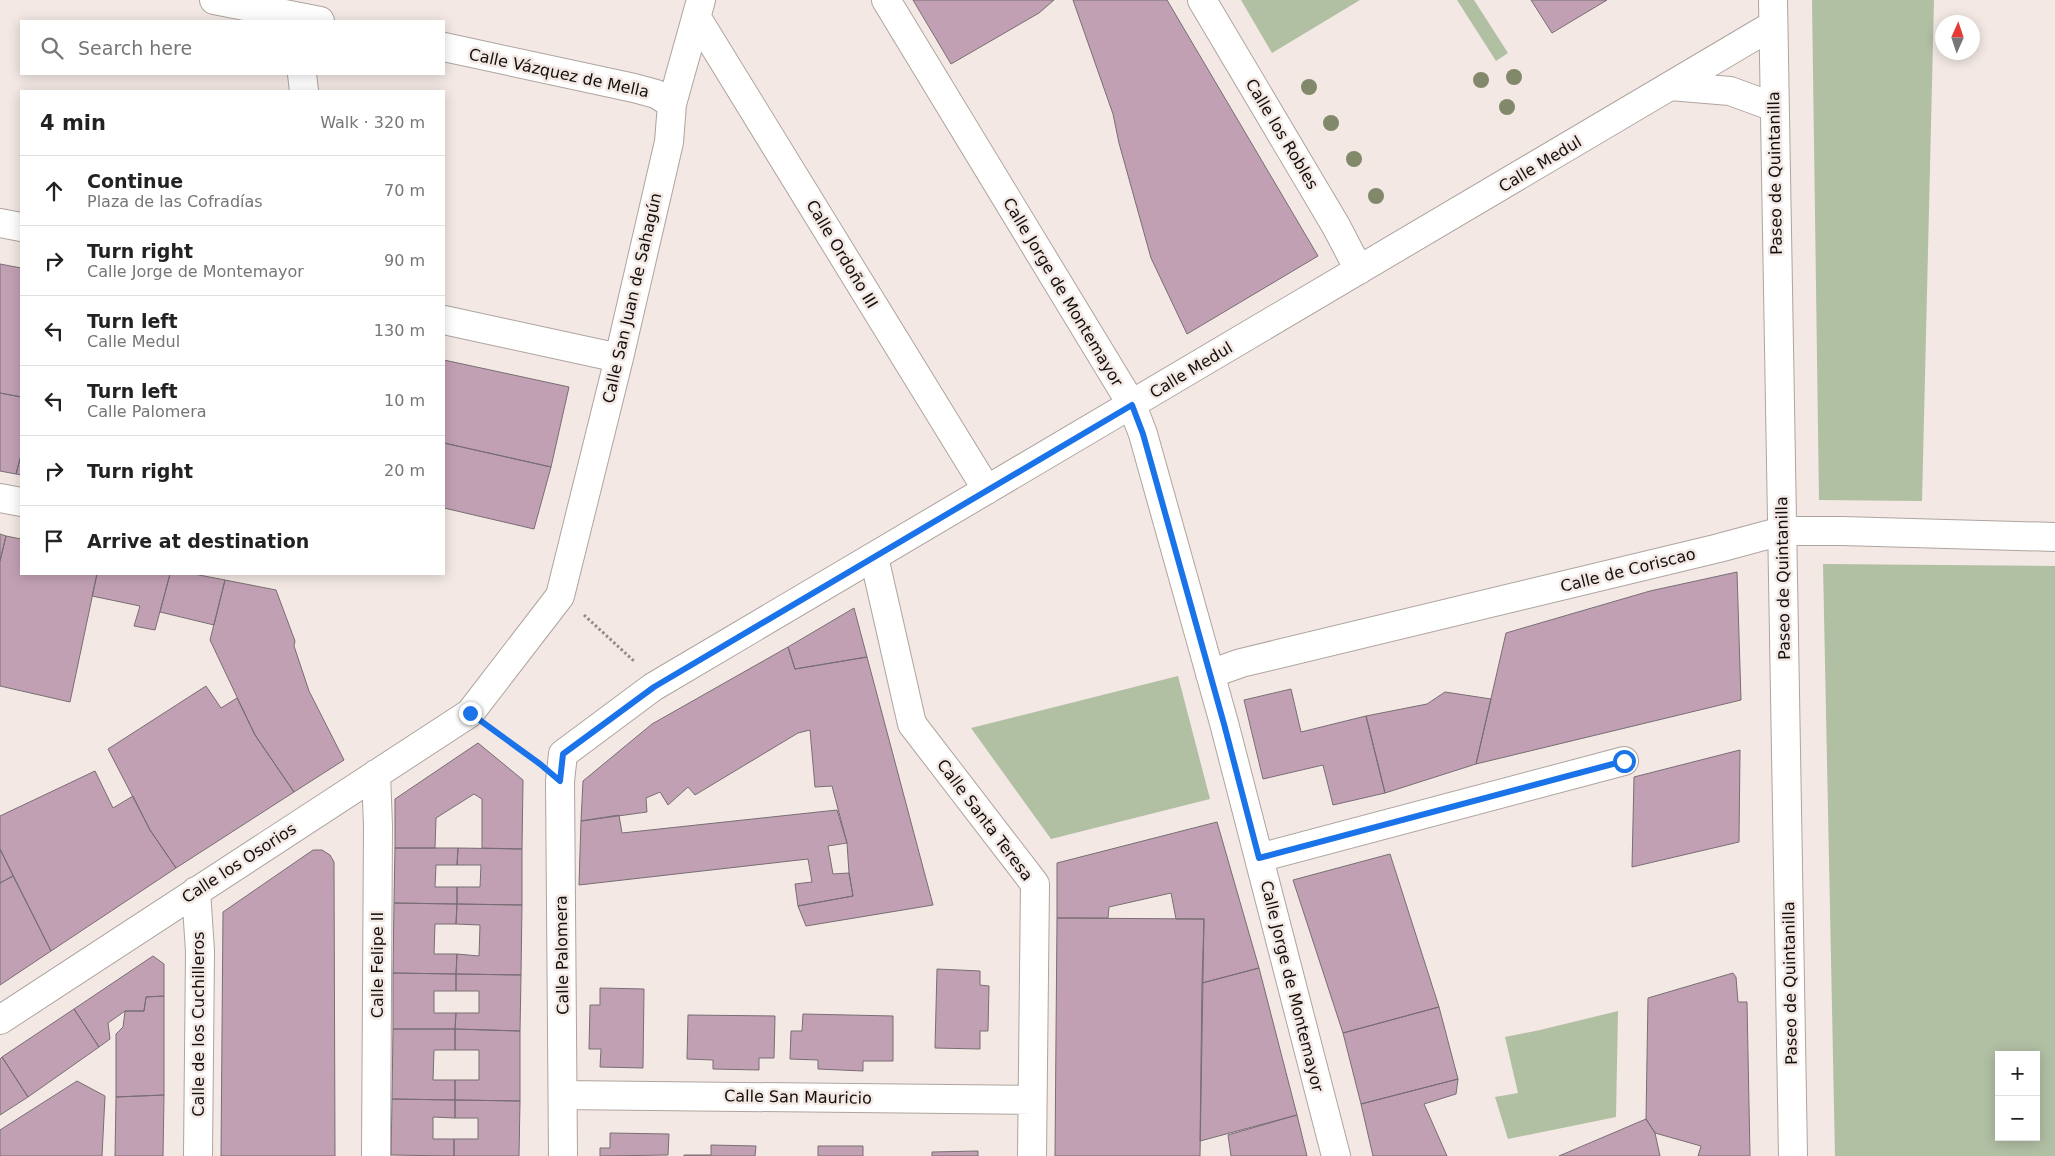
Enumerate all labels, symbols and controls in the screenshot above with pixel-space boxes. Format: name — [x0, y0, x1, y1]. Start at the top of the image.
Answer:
north arrow — [1935, 15, 1980, 60]
search box — [20, 20, 445, 75]
icon: search — [38, 34, 66, 62]
text: Search here — [78, 37, 192, 59]
street label: Calle Vázquez de Mella — [467, 45, 651, 101]
street label: Calle los Robles — [1242, 75, 1322, 193]
street label: Paseo de Quintanilla — [1764, 91, 1786, 255]
text: 4 min — [40, 111, 106, 135]
text: Walk · 320 m — [320, 113, 425, 132]
street label: Calle Medul — [1495, 132, 1585, 196]
text: Continue — [87, 170, 183, 192]
icon: ahead — [40, 177, 68, 205]
text: 70 m — [384, 181, 425, 200]
street label: Calle San Juan de Sahagún — [599, 191, 665, 405]
text: Plaza de las Cofradías — [87, 192, 263, 211]
street label: Calle Jorge de Montemayor — [999, 194, 1127, 390]
street label: Calle Ordoño III — [802, 196, 882, 312]
text: Turn right — [87, 240, 193, 262]
icon: right — [40, 247, 68, 275]
text: 90 m — [384, 251, 425, 270]
text: Calle Jorge de Montemayor — [87, 262, 304, 281]
text: Turn left — [87, 310, 178, 332]
icon: left — [40, 317, 68, 345]
text: 130 m — [374, 321, 425, 340]
text: Calle Medul — [87, 332, 180, 351]
street label: Calle Medul — [1146, 338, 1236, 402]
text: Turn left — [87, 380, 178, 402]
icon: left — [40, 387, 68, 415]
text: 10 m — [384, 391, 425, 410]
text: Calle Palomera — [87, 402, 207, 421]
icon: right — [40, 457, 68, 485]
text: Turn right — [87, 460, 193, 482]
text: 20 m — [384, 461, 425, 480]
street label: Paseo de Quintanilla — [1772, 496, 1794, 660]
icon: arrive — [40, 527, 68, 555]
text: Arrive at destination — [87, 530, 309, 552]
street label: Calle de Coriscao — [1558, 544, 1698, 596]
route end — [459, 702, 482, 725]
route start — [1613, 750, 1636, 773]
street label: Calle Santa Teresa — [933, 756, 1037, 884]
street label: Calle los Osorios — [178, 819, 300, 907]
street label: Calle Jorge de Montemayor — [1257, 878, 1328, 1094]
street label: Calle Palomera — [551, 895, 573, 1015]
street label: Paseo de Quintanilla — [1779, 901, 1801, 1065]
street label: Calle Felipe II — [368, 912, 387, 1018]
street label: Calle de los Cuchilleros — [189, 931, 208, 1117]
map controls — [1995, 1051, 2040, 1141]
button: + — [1995, 1051, 2040, 1096]
street label: Calle San Mauricio — [724, 1086, 872, 1108]
button: − — [1995, 1096, 2040, 1141]

